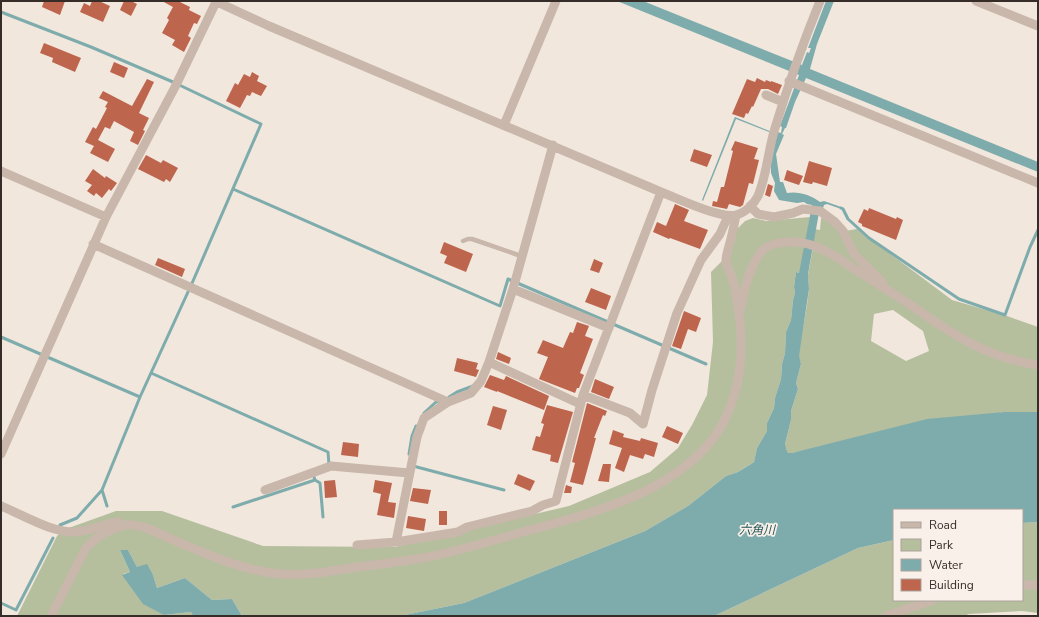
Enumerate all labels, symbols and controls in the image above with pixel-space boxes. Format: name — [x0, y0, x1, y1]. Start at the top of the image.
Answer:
legend — [893, 509, 1023, 601]
text: Road — [929, 517, 957, 533]
water label: 六角川 — [739, 522, 777, 538]
text: Park — [929, 537, 954, 553]
text: Water — [929, 557, 963, 573]
text: Building — [929, 577, 974, 593]

